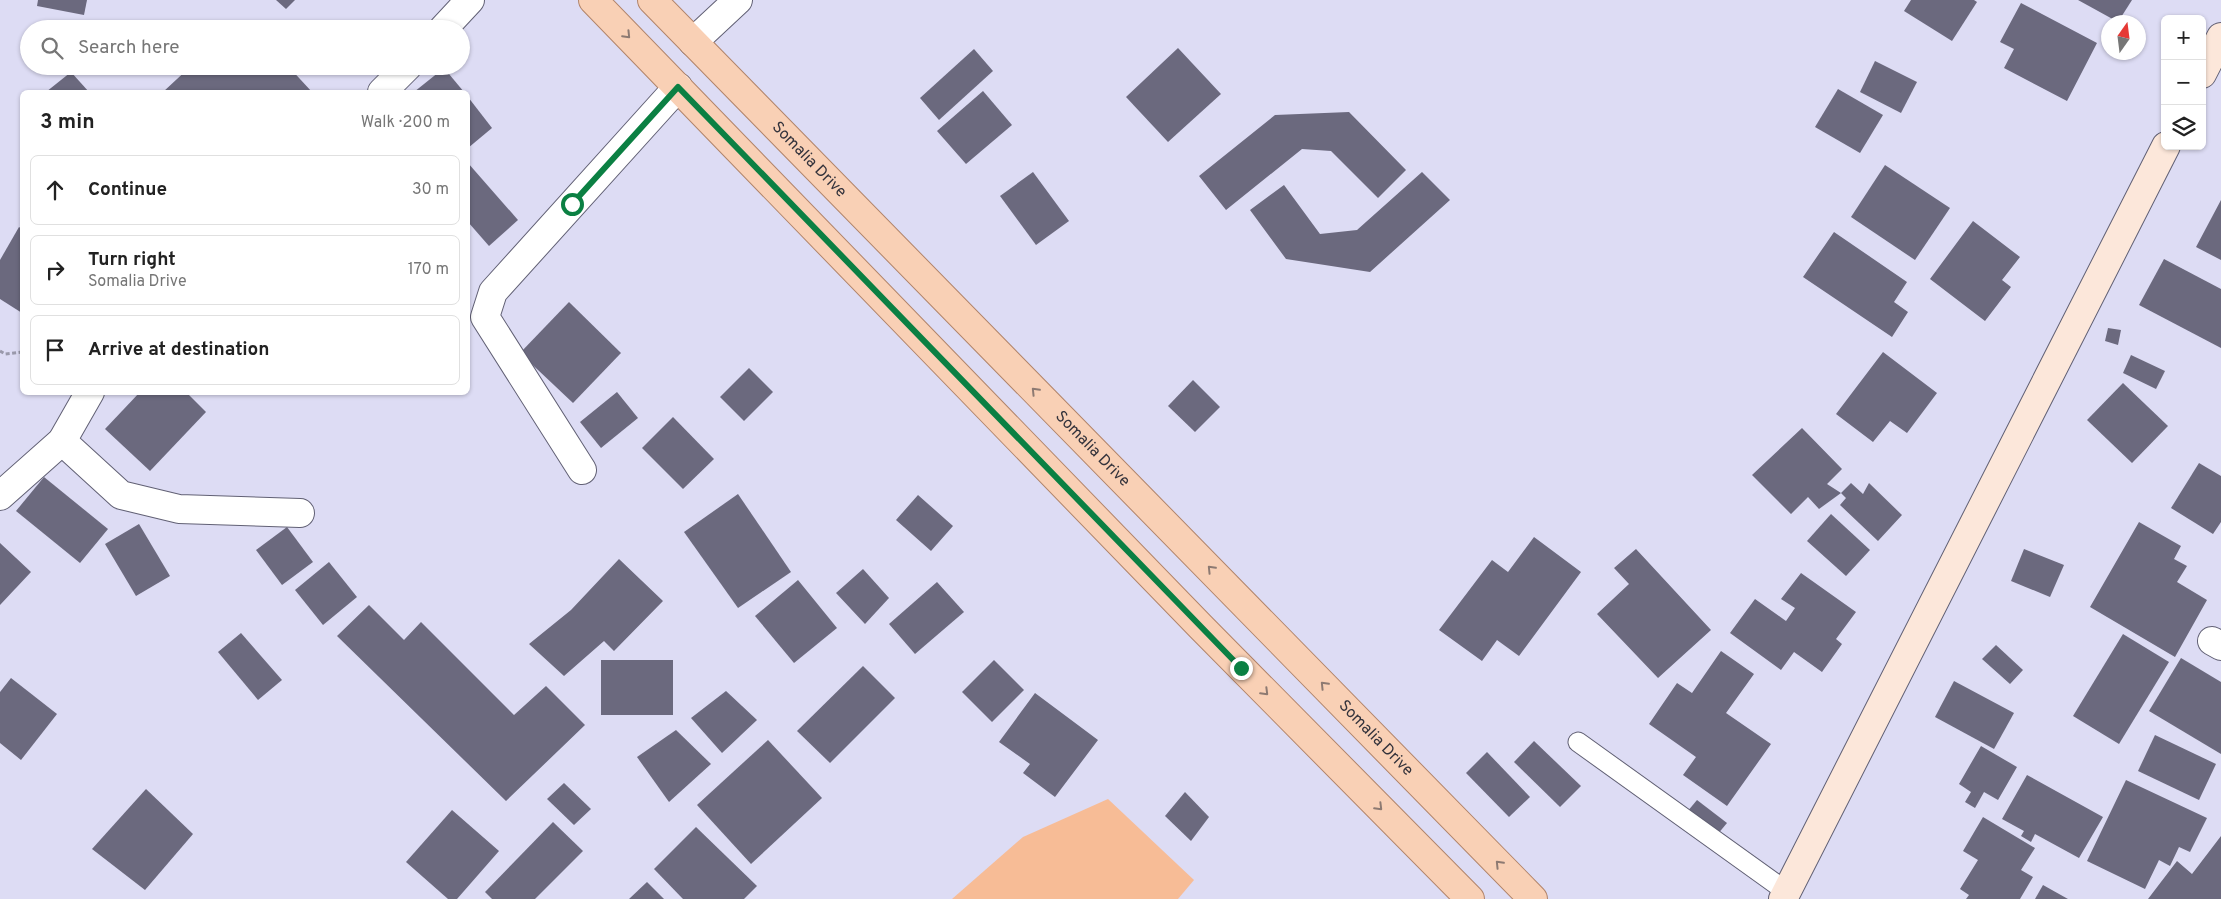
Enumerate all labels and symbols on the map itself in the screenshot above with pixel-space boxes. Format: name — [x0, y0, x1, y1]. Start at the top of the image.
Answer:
north arrow — [2101, 15, 2146, 60]
one-way arrow — [621, 29, 630, 38]
street label: Somalia Drive — [767, 118, 850, 202]
route start — [561, 193, 584, 216]
one-way arrow — [1032, 387, 1041, 396]
street label: Somalia Drive — [1051, 407, 1134, 491]
one-way arrow — [1208, 566, 1217, 575]
route end — [1230, 657, 1253, 680]
one-way arrow — [1321, 682, 1330, 691]
one-way arrow — [1259, 686, 1268, 695]
street label: Somalia Drive — [1334, 696, 1417, 781]
one-way arrow — [1373, 801, 1382, 810]
one-way arrow — [1496, 861, 1505, 870]

